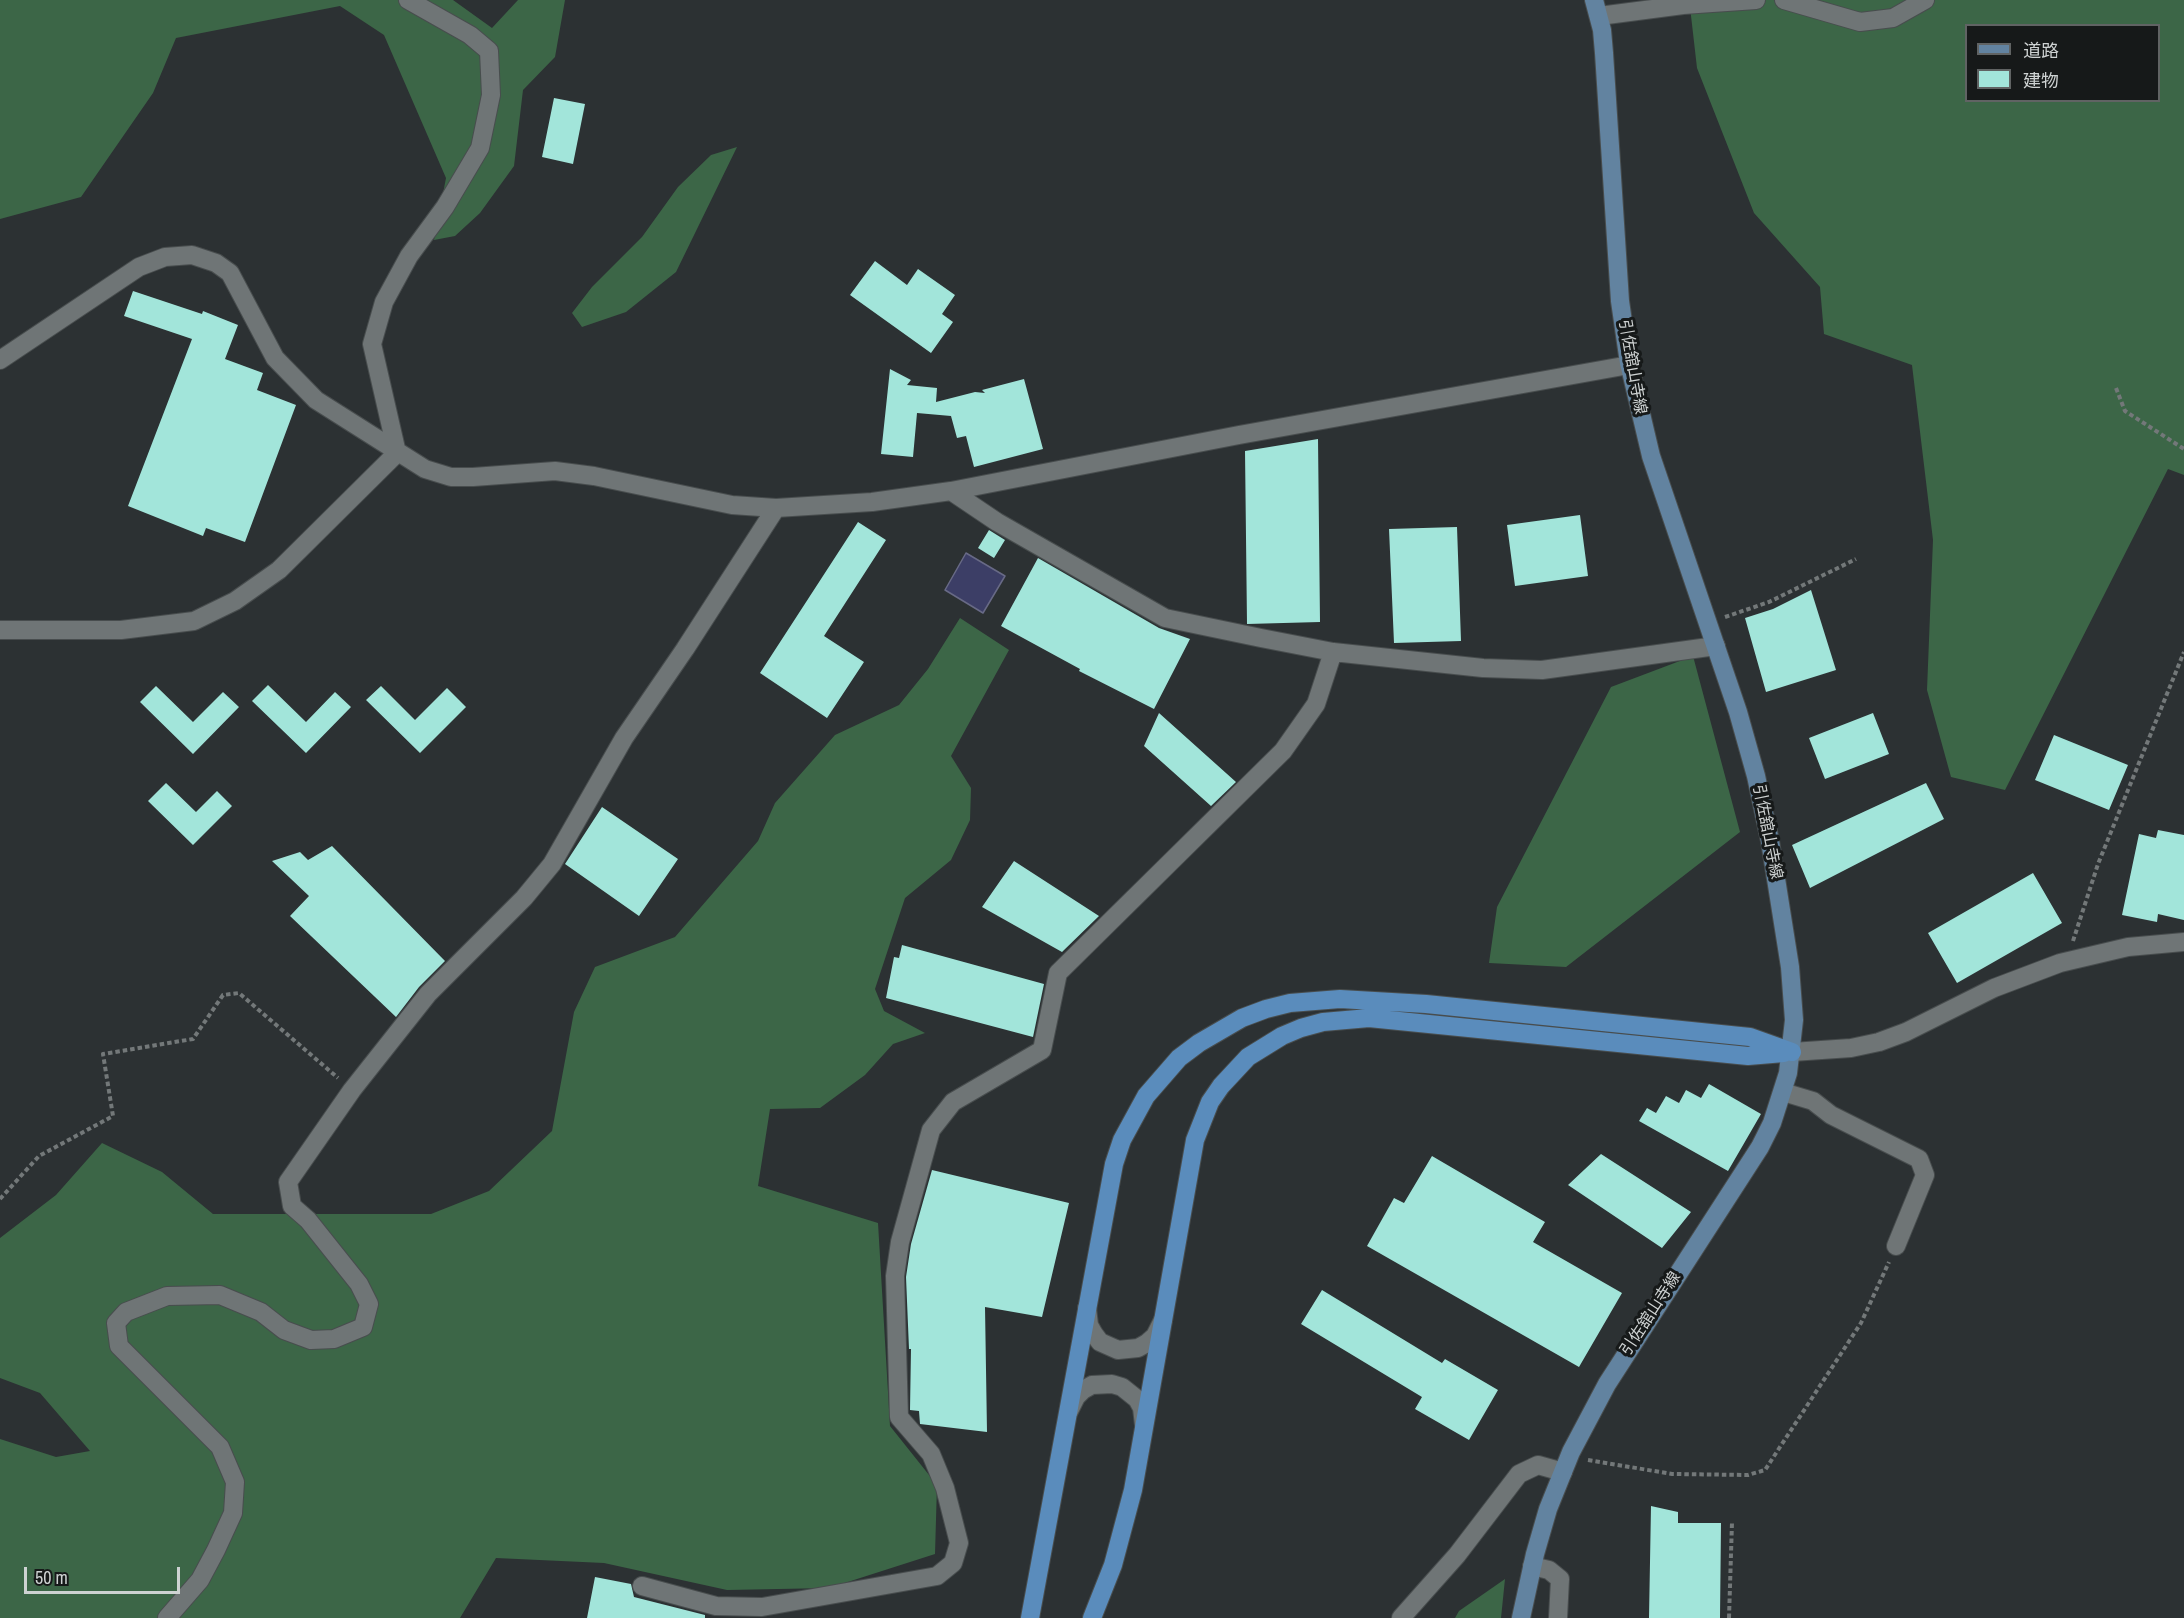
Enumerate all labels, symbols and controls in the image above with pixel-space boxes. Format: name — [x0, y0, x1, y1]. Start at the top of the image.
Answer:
legend — [1965, 24, 2160, 102]
text: 道路 — [2023, 38, 2059, 63]
text: 建物 — [2023, 68, 2059, 93]
street label: 引佐舘山寺線 — [1614, 318, 1650, 416]
street label: 引佐舘山寺線 — [1748, 783, 1786, 881]
street label: 引佐舘山寺線 — [1617, 1269, 1685, 1359]
scale bar — [27, 1555, 183, 1593]
text: 50 m — [35, 1565, 68, 1590]

